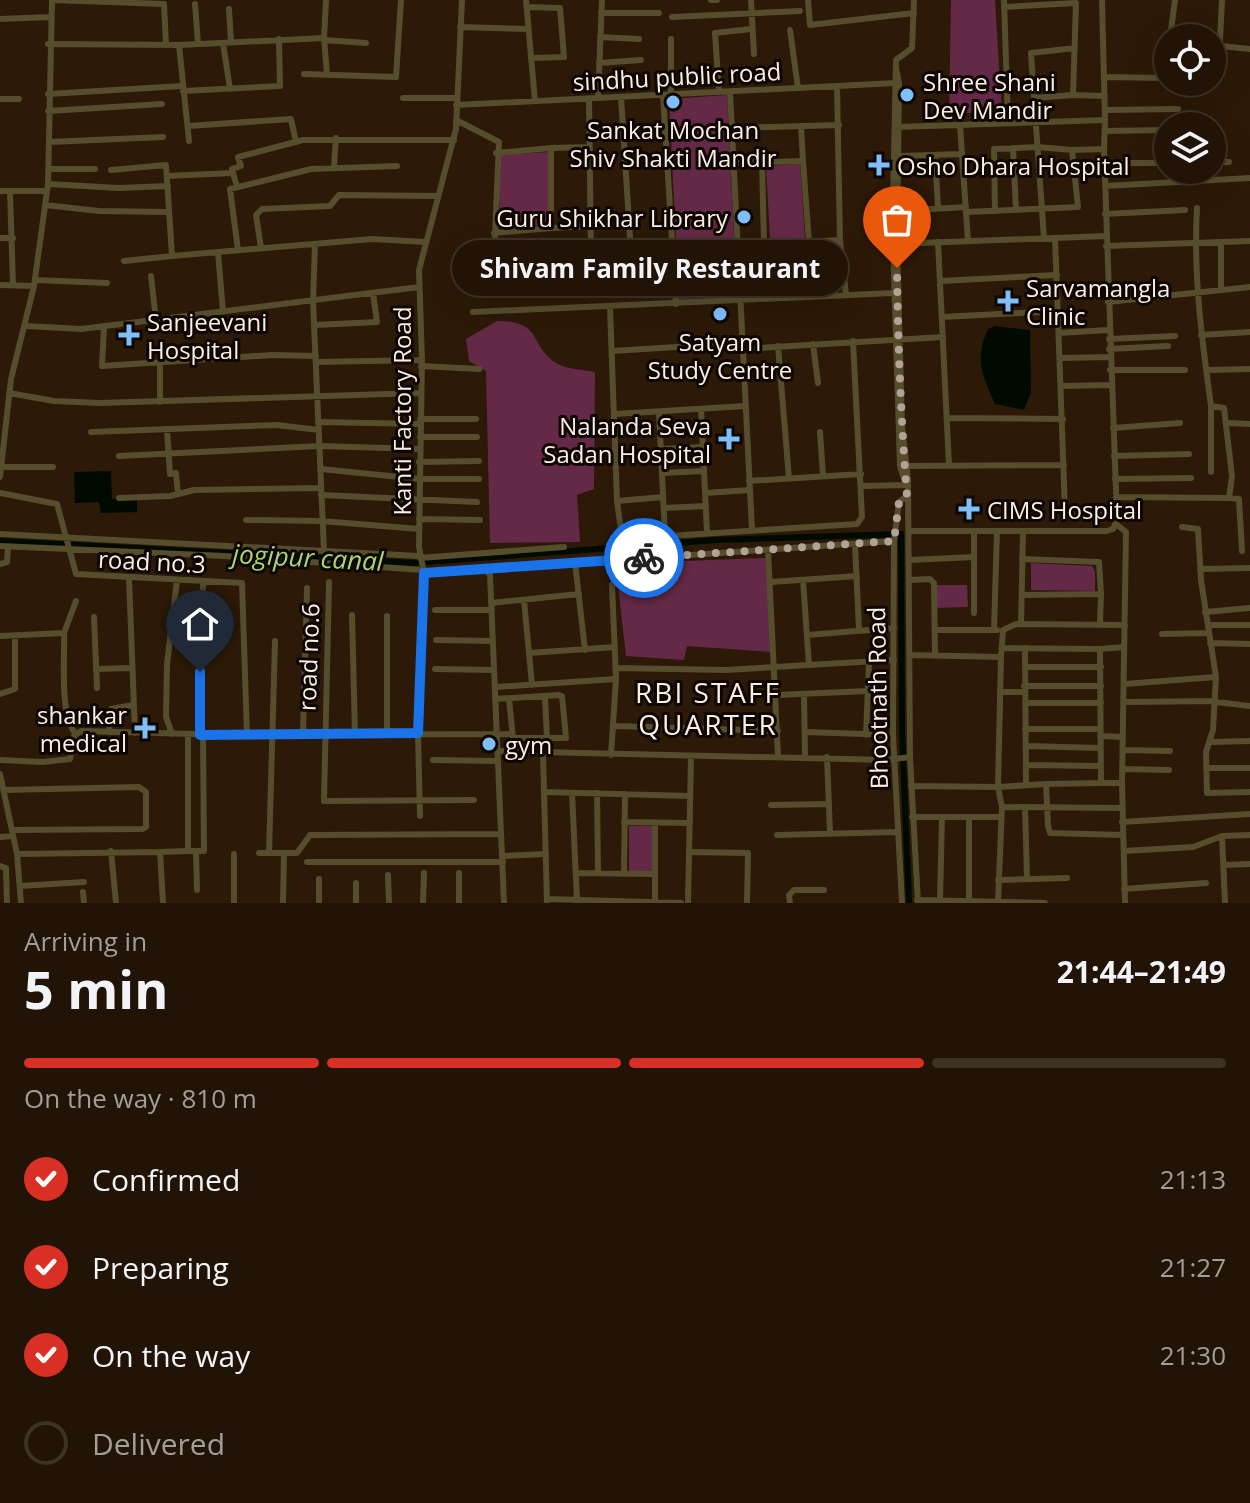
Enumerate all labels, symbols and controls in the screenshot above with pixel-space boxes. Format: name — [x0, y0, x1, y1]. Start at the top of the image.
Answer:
map controls — [1154, 24, 1226, 184]
button: locate — [1154, 24, 1226, 96]
street label: sindhu public road — [572, 54, 782, 98]
place label: Shree Shani Dev Mandir — [923, 65, 1056, 126]
marker: Shree Shani Dev Mandir — [898, 86, 916, 104]
marker: Sankat Mochan Shiv Shakti Mandir — [664, 93, 682, 111]
button: layers — [1154, 112, 1226, 184]
place label: Sankat Mochan Shiv Shakti Mandir — [569, 113, 777, 174]
place label: Osho Dhara Hospital — [897, 149, 1130, 182]
marker: Osho Dhara Hospital — [868, 154, 890, 176]
pin — [863, 186, 931, 268]
icon: bag — [875, 198, 919, 242]
place label: Guru Shikhar Library — [496, 201, 729, 234]
marker: Guru Shikhar Library — [735, 208, 753, 226]
callout: Shivam Family Restaurant — [453, 240, 849, 296]
text: Shivam Family Restaurant — [480, 250, 820, 286]
place label: Sarvamangla Clinic — [1026, 271, 1170, 332]
marker: Sarvamangla Clinic — [997, 290, 1019, 312]
place label: Sanjeevani Hospital — [147, 305, 267, 366]
marker: Satyam Study Centre — [711, 305, 729, 323]
street label: Kanti Factory Road — [385, 306, 418, 516]
marker: Sanjeevani Hospital — [118, 324, 140, 346]
place label: Satyam Study Centre — [648, 325, 792, 386]
place label: Nalanda Seva Sadan Hospital — [543, 409, 711, 470]
marker: Nalanda Seva Sadan Hospital — [718, 428, 740, 450]
place label: CIMS Hospital — [987, 493, 1142, 526]
marker: CIMS Hospital — [958, 498, 980, 520]
courier — [604, 518, 684, 598]
water label: jogipur canal — [228, 535, 386, 579]
icon: bike — [622, 536, 666, 580]
street label: road no.3 — [97, 542, 207, 580]
pin — [166, 590, 234, 672]
icon: home — [178, 602, 222, 646]
street label: road no.6 — [290, 603, 326, 711]
street label: Bhootnath Road — [859, 606, 895, 790]
district label: RBI STAFF QUARTER — [635, 673, 781, 743]
place label: shankar medical — [37, 698, 127, 759]
marker: shankar medical — [134, 717, 156, 739]
place label: gym — [505, 728, 552, 761]
marker: gym — [480, 735, 498, 753]
text: Arriving in — [24, 923, 147, 959]
text: 21:44–21:49 — [1057, 951, 1226, 992]
text: 5 min — [24, 953, 168, 1024]
text: On the way · 810 m — [24, 1080, 257, 1116]
icon: check — [24, 1157, 68, 1201]
text: Confirmed — [92, 1159, 240, 1200]
text: 21:13 — [1160, 1161, 1226, 1197]
icon: check — [24, 1245, 68, 1289]
text: Preparing — [92, 1247, 229, 1288]
text: 21:27 — [1160, 1249, 1226, 1285]
icon: check — [24, 1333, 68, 1377]
text: On the way — [92, 1335, 250, 1376]
text: 21:30 — [1160, 1337, 1226, 1373]
text: Delivered — [92, 1423, 225, 1464]

